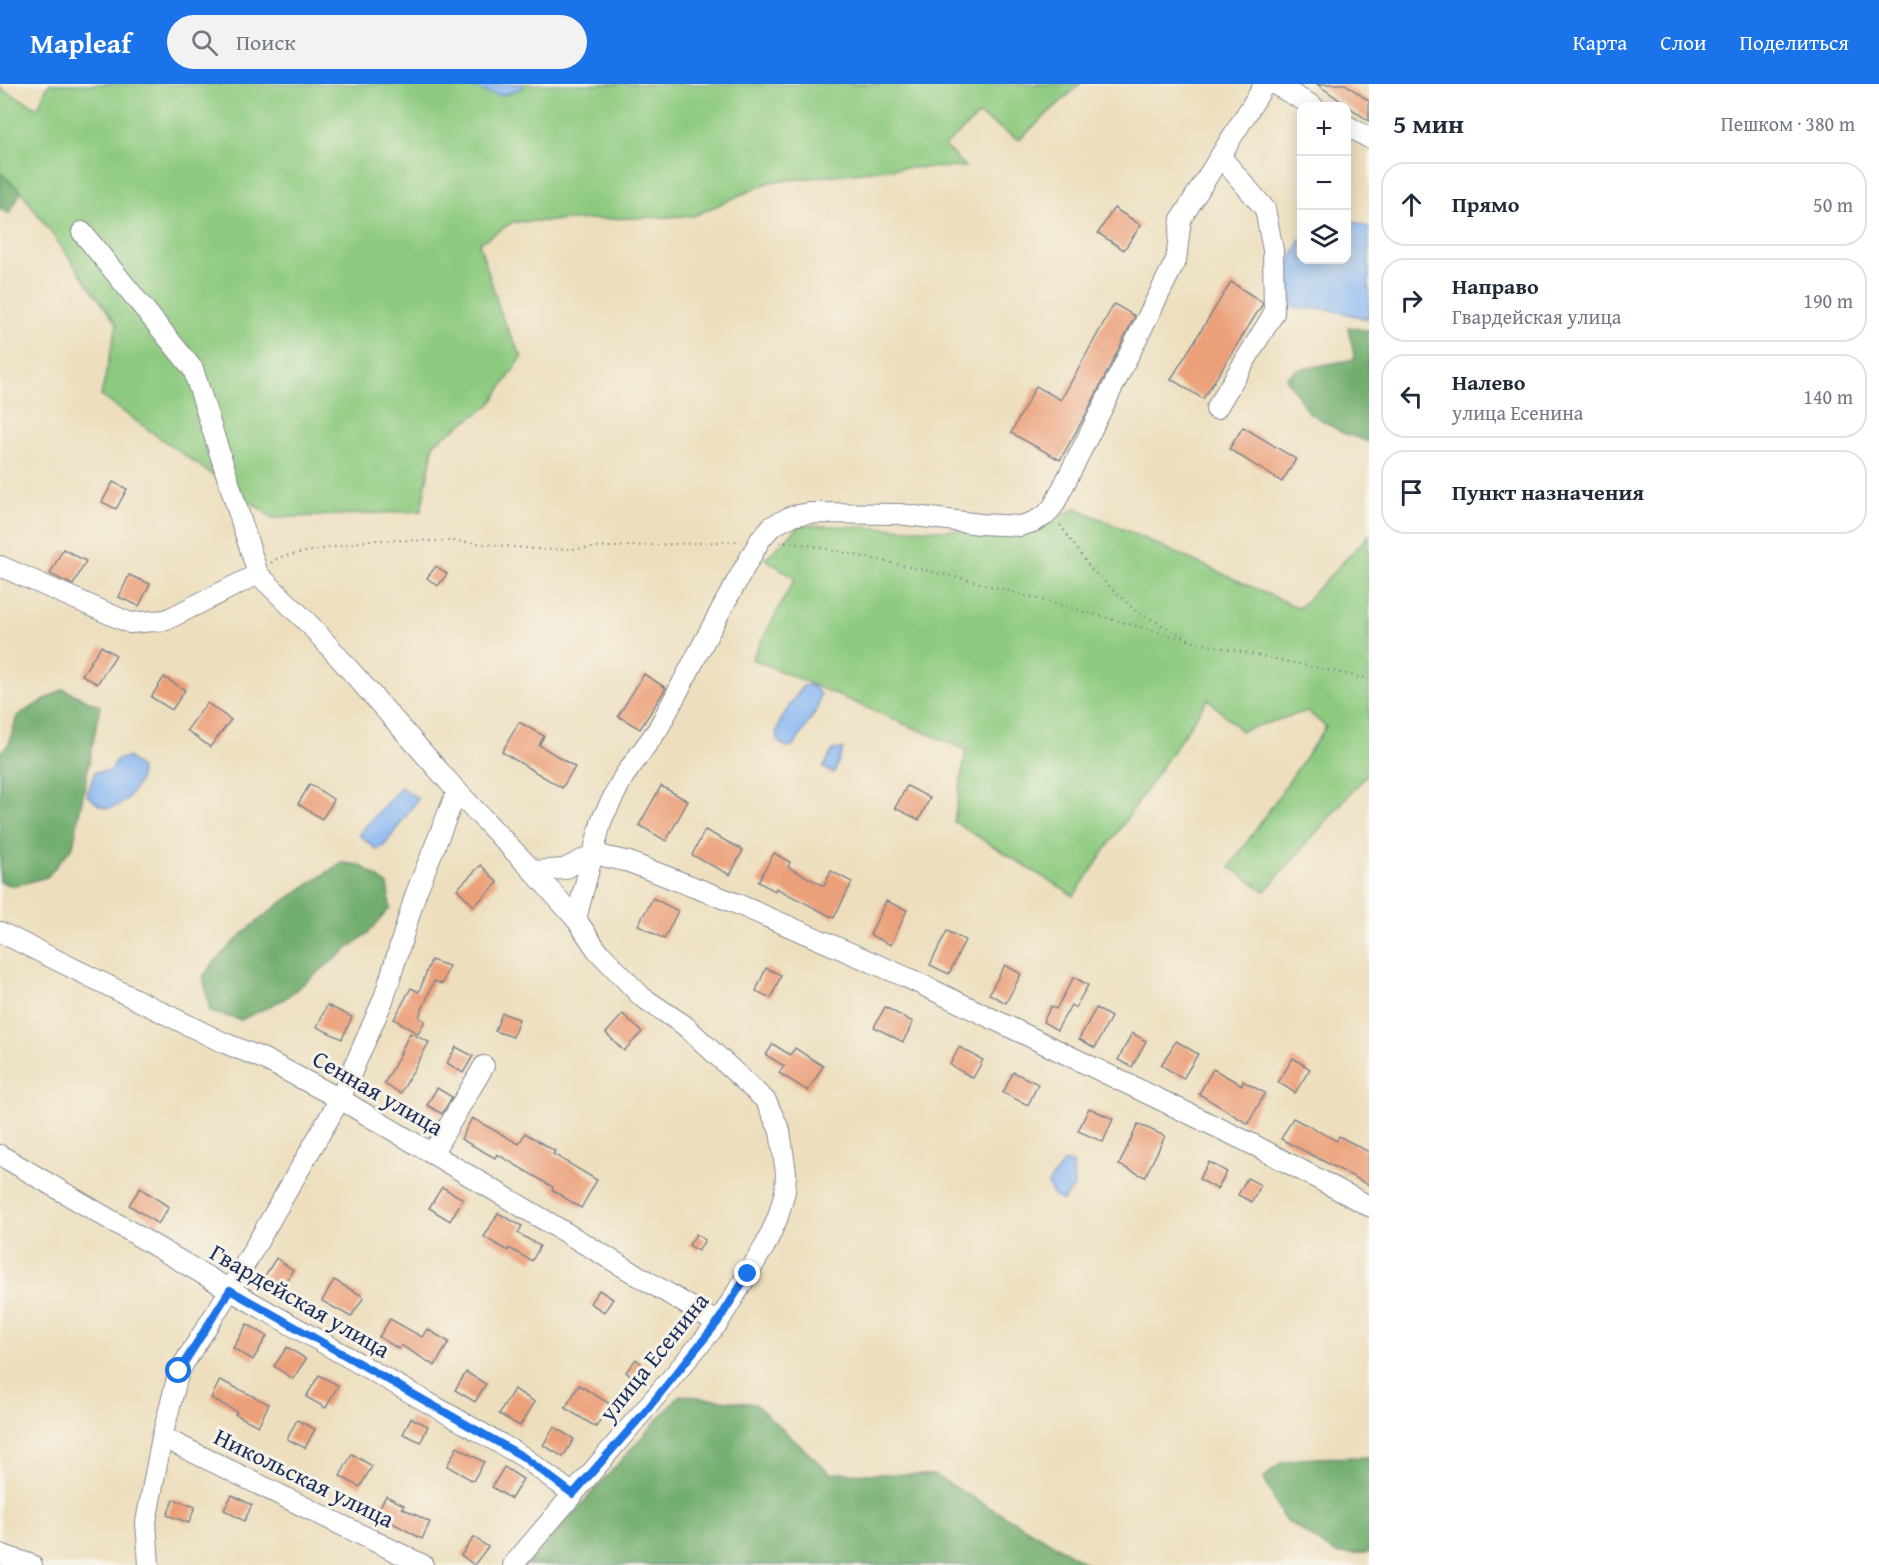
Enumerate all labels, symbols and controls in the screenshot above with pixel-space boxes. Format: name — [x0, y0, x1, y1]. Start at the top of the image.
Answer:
search box — [167, 15, 587, 69]
text: Mapleaf — [30, 22, 131, 63]
icon: search — [188, 26, 221, 59]
text: Поиск — [236, 26, 296, 58]
text: Карта — [1573, 27, 1627, 58]
text: Слои — [1660, 27, 1706, 58]
text: Поделиться — [1739, 27, 1849, 58]
map controls — [1297, 102, 1351, 264]
button: + — [1297, 102, 1351, 156]
text: 5 мин — [1393, 104, 1464, 143]
text: Пешком · 380 m — [1721, 109, 1855, 138]
button: − — [1297, 156, 1351, 210]
icon: ahead — [1395, 188, 1428, 221]
text: Прямо — [1452, 188, 1519, 220]
text: 50 m — [1813, 190, 1853, 219]
button: layers — [1297, 210, 1351, 264]
text: Направо — [1452, 270, 1539, 302]
icon: right — [1395, 284, 1428, 317]
text: 190 m — [1803, 286, 1853, 315]
text: Гвардейская улица — [1452, 302, 1621, 331]
text: Налево — [1452, 366, 1525, 398]
icon: left — [1395, 380, 1428, 413]
text: 140 m — [1803, 382, 1853, 411]
text: улица Есенина — [1452, 398, 1583, 427]
icon: arrive — [1395, 476, 1428, 509]
text: Пункт назначения — [1452, 476, 1644, 508]
street label: Сенная улица — [306, 1041, 451, 1144]
street label: Гвардейская улица — [204, 1235, 397, 1367]
route end — [734, 1260, 760, 1286]
street label: улица Есенина — [590, 1284, 717, 1430]
route start — [165, 1357, 191, 1383]
street label: Никольская улица — [208, 1419, 401, 1537]

